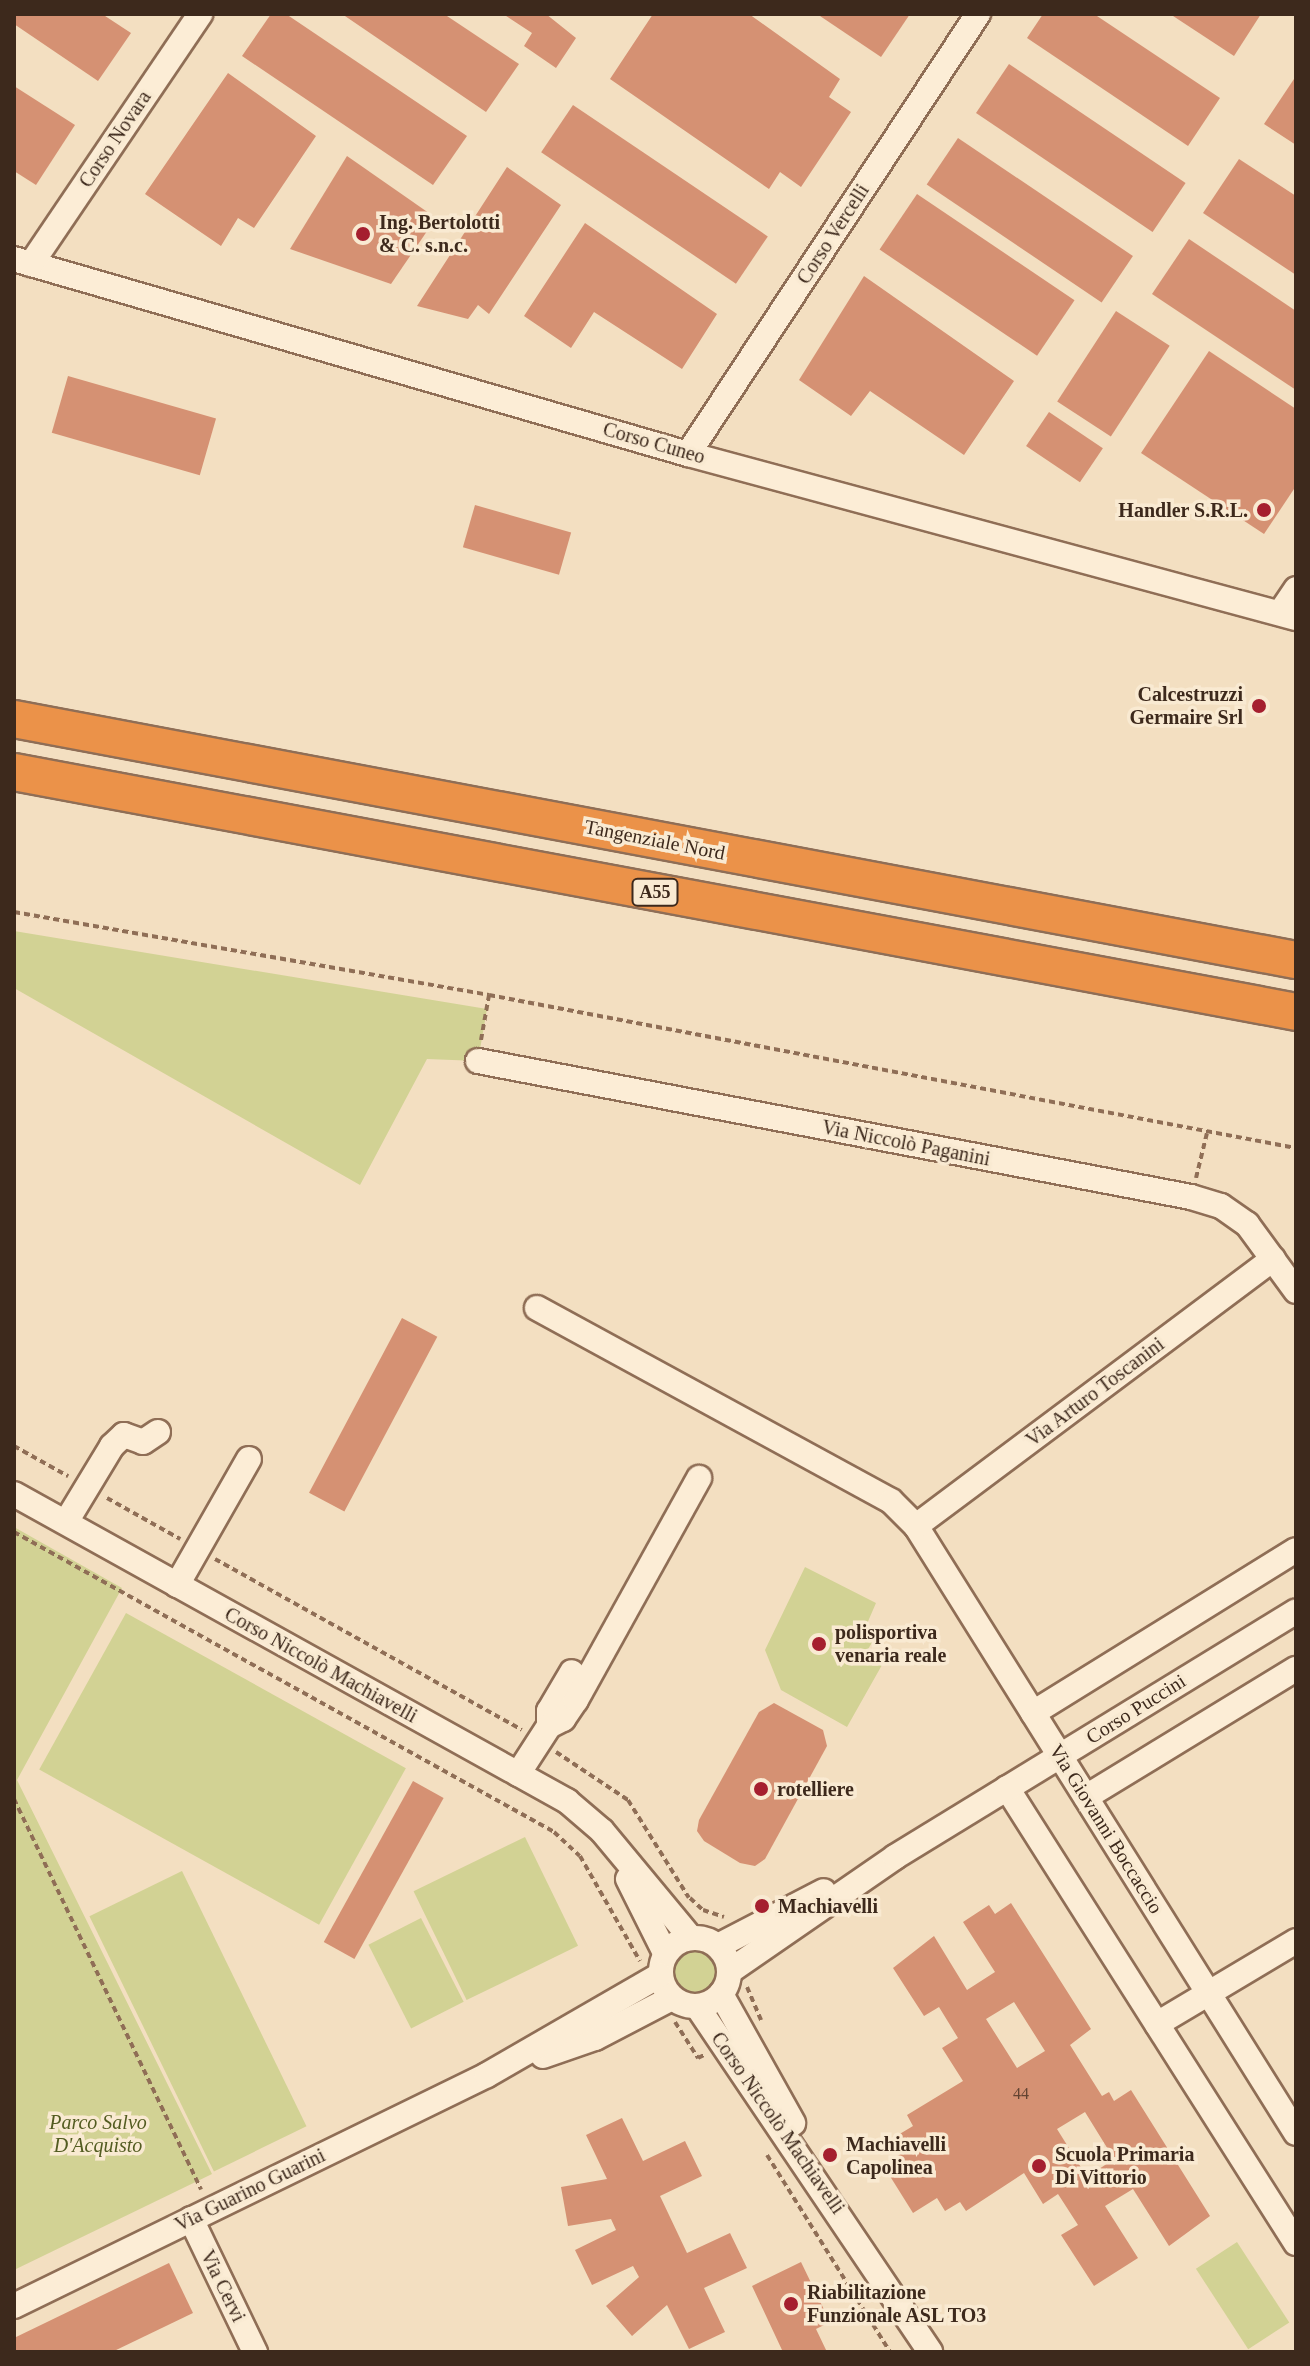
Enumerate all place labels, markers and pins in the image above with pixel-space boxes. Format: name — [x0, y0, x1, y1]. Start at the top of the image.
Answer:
place label: Ing. Bertolotti & C. s.n.c. — [379, 210, 500, 257]
marker: Ing. Bertolotti & C. s.n.c. — [354, 225, 372, 243]
place label: Handler S.R.L. — [1118, 498, 1248, 522]
marker: Handler S.R.L. — [1255, 501, 1273, 519]
place label: Calcestruzzi Germaire Srl — [1130, 682, 1243, 729]
marker: Calcestruzzi Germaire Srl — [1250, 697, 1268, 715]
place label: polisportiva venaria reale — [835, 1620, 946, 1667]
marker: polisportiva venaria reale — [810, 1635, 828, 1653]
place label: rotelliere — [777, 1777, 854, 1801]
marker: rotelliere — [752, 1780, 770, 1798]
place label: Machiavelli — [778, 1894, 878, 1918]
marker: Machiavelli — [753, 1897, 771, 1915]
place label: Machiavelli Capolinea — [846, 2132, 946, 2179]
place label: Scuola Primaria Di Vittorio — [1055, 2142, 1194, 2189]
marker: Machiavelli Capolinea — [821, 2146, 839, 2164]
marker: Scuola Primaria Di Vittorio — [1030, 2157, 1048, 2175]
place label: Riabilitazione Funzionale ASL TO3 — [807, 2280, 989, 2327]
marker: Riabilitazione Funzionale ASL TO3 — [782, 2295, 800, 2313]

